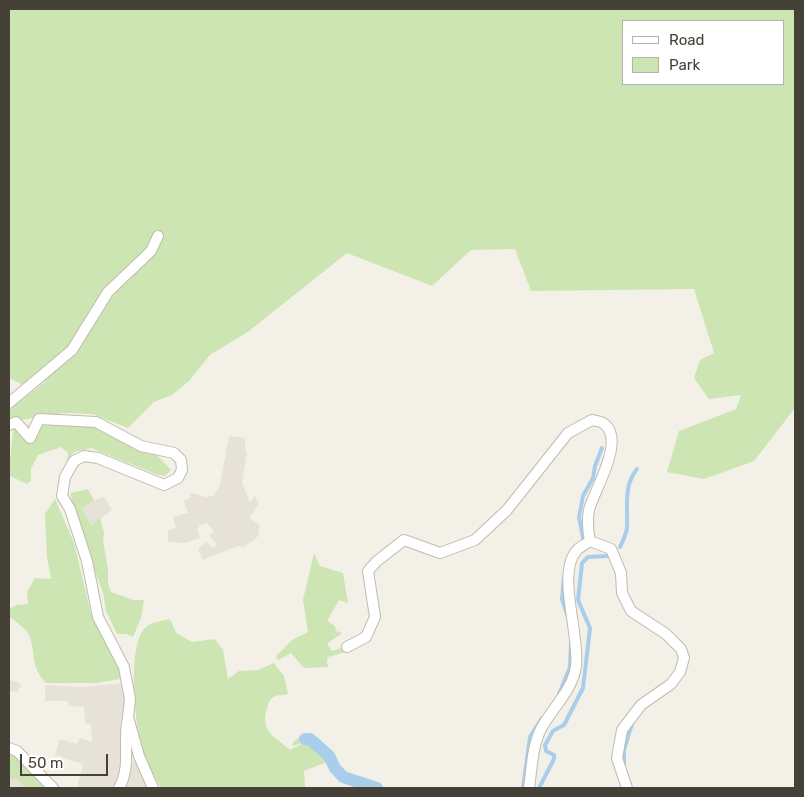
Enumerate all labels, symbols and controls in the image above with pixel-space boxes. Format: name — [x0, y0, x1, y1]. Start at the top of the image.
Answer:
legend — [622, 20, 784, 85]
text: Road — [669, 31, 705, 49]
text: Park — [669, 56, 700, 74]
scale bar — [22, 744, 110, 776]
text: 50 m — [28, 754, 63, 772]

